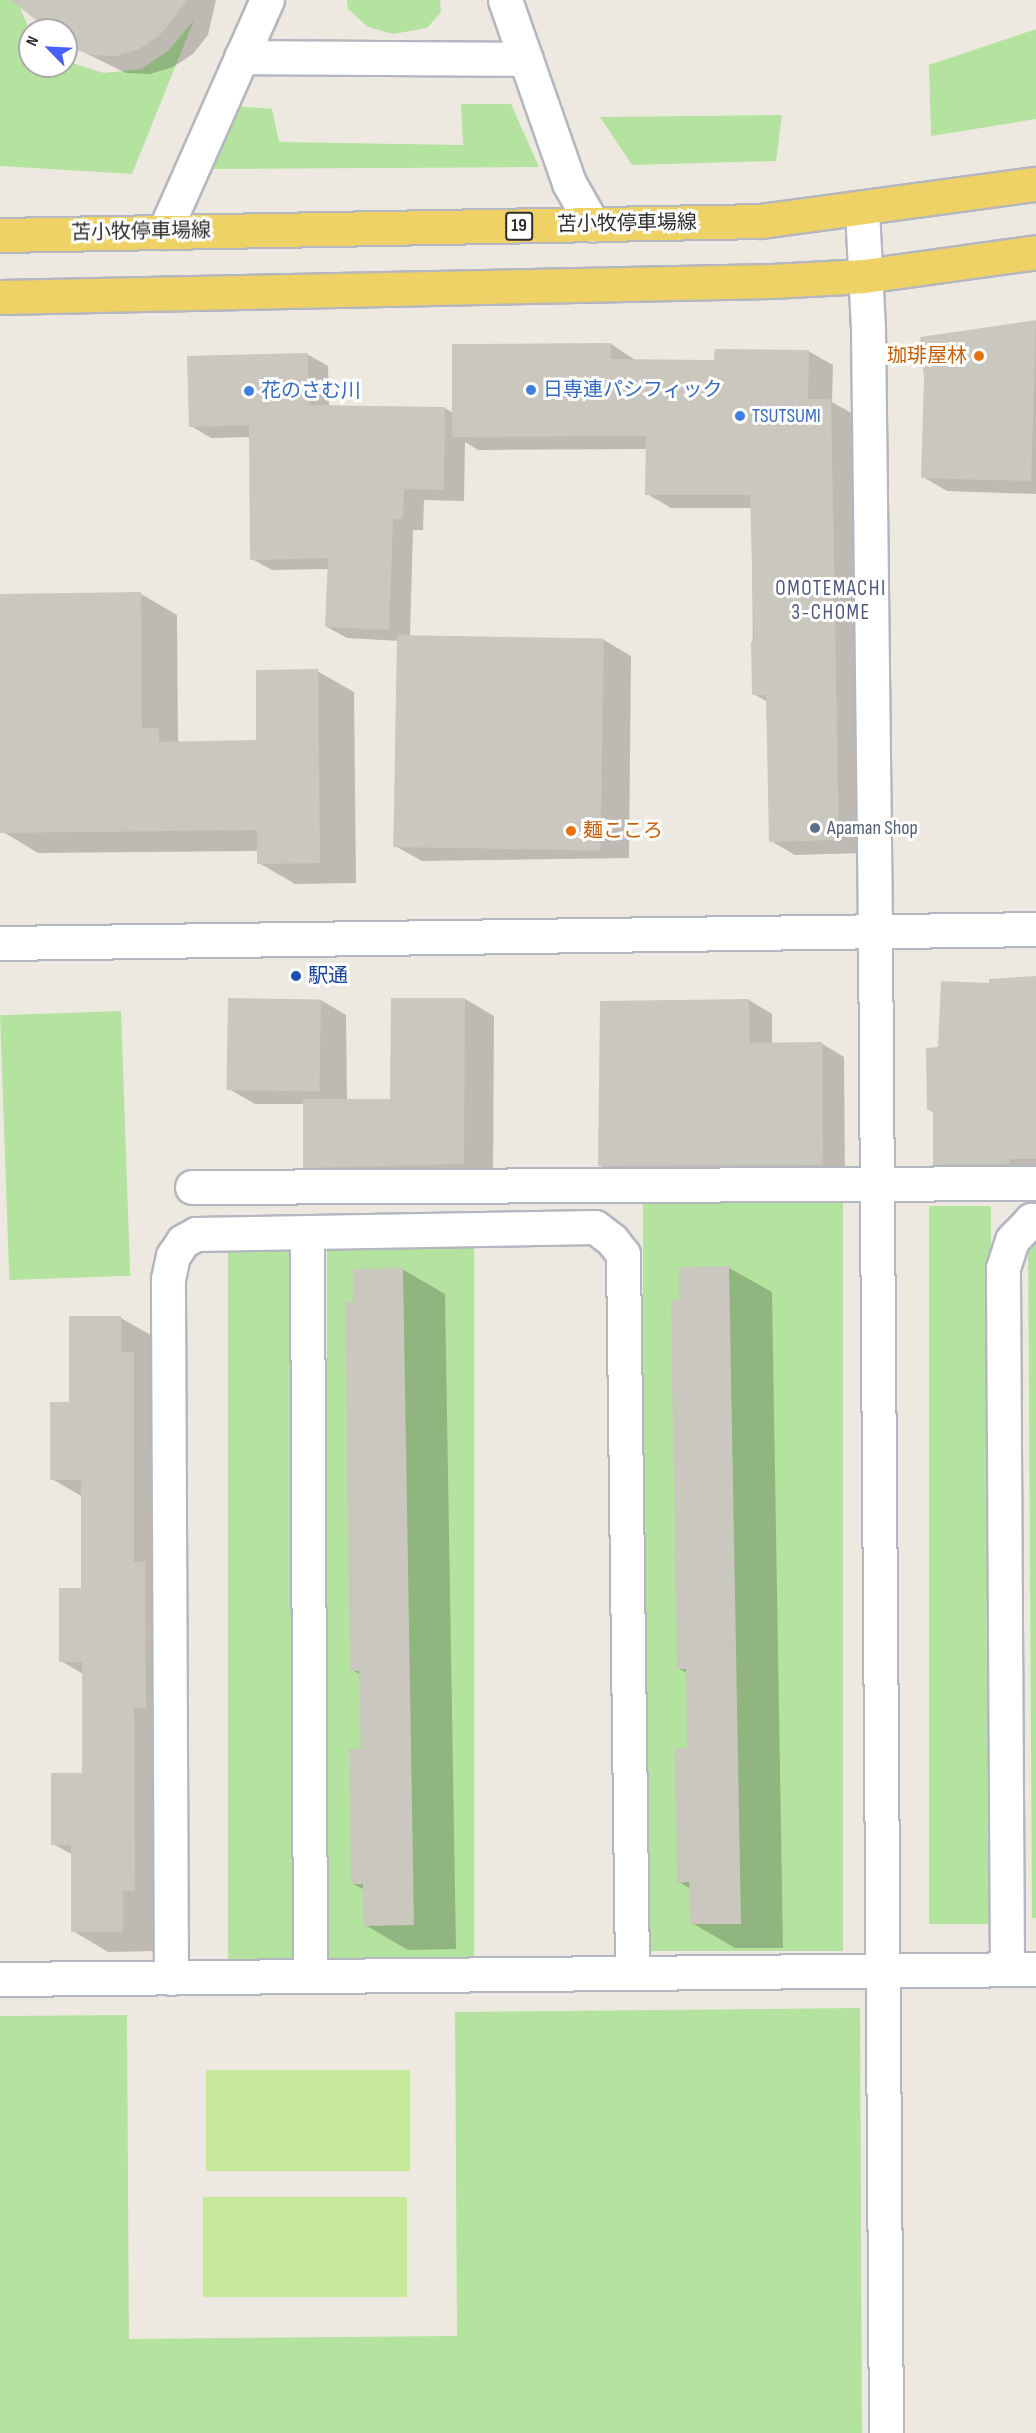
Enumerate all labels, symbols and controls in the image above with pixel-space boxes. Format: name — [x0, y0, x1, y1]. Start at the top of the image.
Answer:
north arrow — [18, 18, 78, 78]
text: N — [23, 34, 43, 49]
road number: 19 — [504, 211, 534, 241]
street label: 苫小牧停車場線 — [557, 211, 697, 237]
street label: 苫小牧停車場線 — [71, 219, 211, 245]
place label: 珈琲屋林 — [887, 344, 967, 368]
marker: 珈琲屋林 — [972, 349, 986, 363]
place label: 日専連パシフィック — [543, 378, 723, 402]
place label: 花のさむ川 — [261, 379, 361, 403]
marker: 日専連パシフィック — [524, 383, 538, 397]
marker: 花のさむ川 — [242, 384, 256, 398]
place label: TSUTSUMI — [752, 404, 821, 428]
marker: TSUTSUMI — [733, 409, 747, 423]
district label: OMOTEMACHI 3-CHOME — [775, 576, 887, 626]
place label: Apaman Shop — [827, 816, 918, 840]
place label: 麺こころ — [583, 819, 663, 843]
marker: Apaman Shop — [808, 821, 822, 835]
marker: 麺こころ — [564, 824, 578, 838]
place label: 駅通 — [308, 964, 348, 988]
marker: 駅通 — [289, 969, 303, 983]

